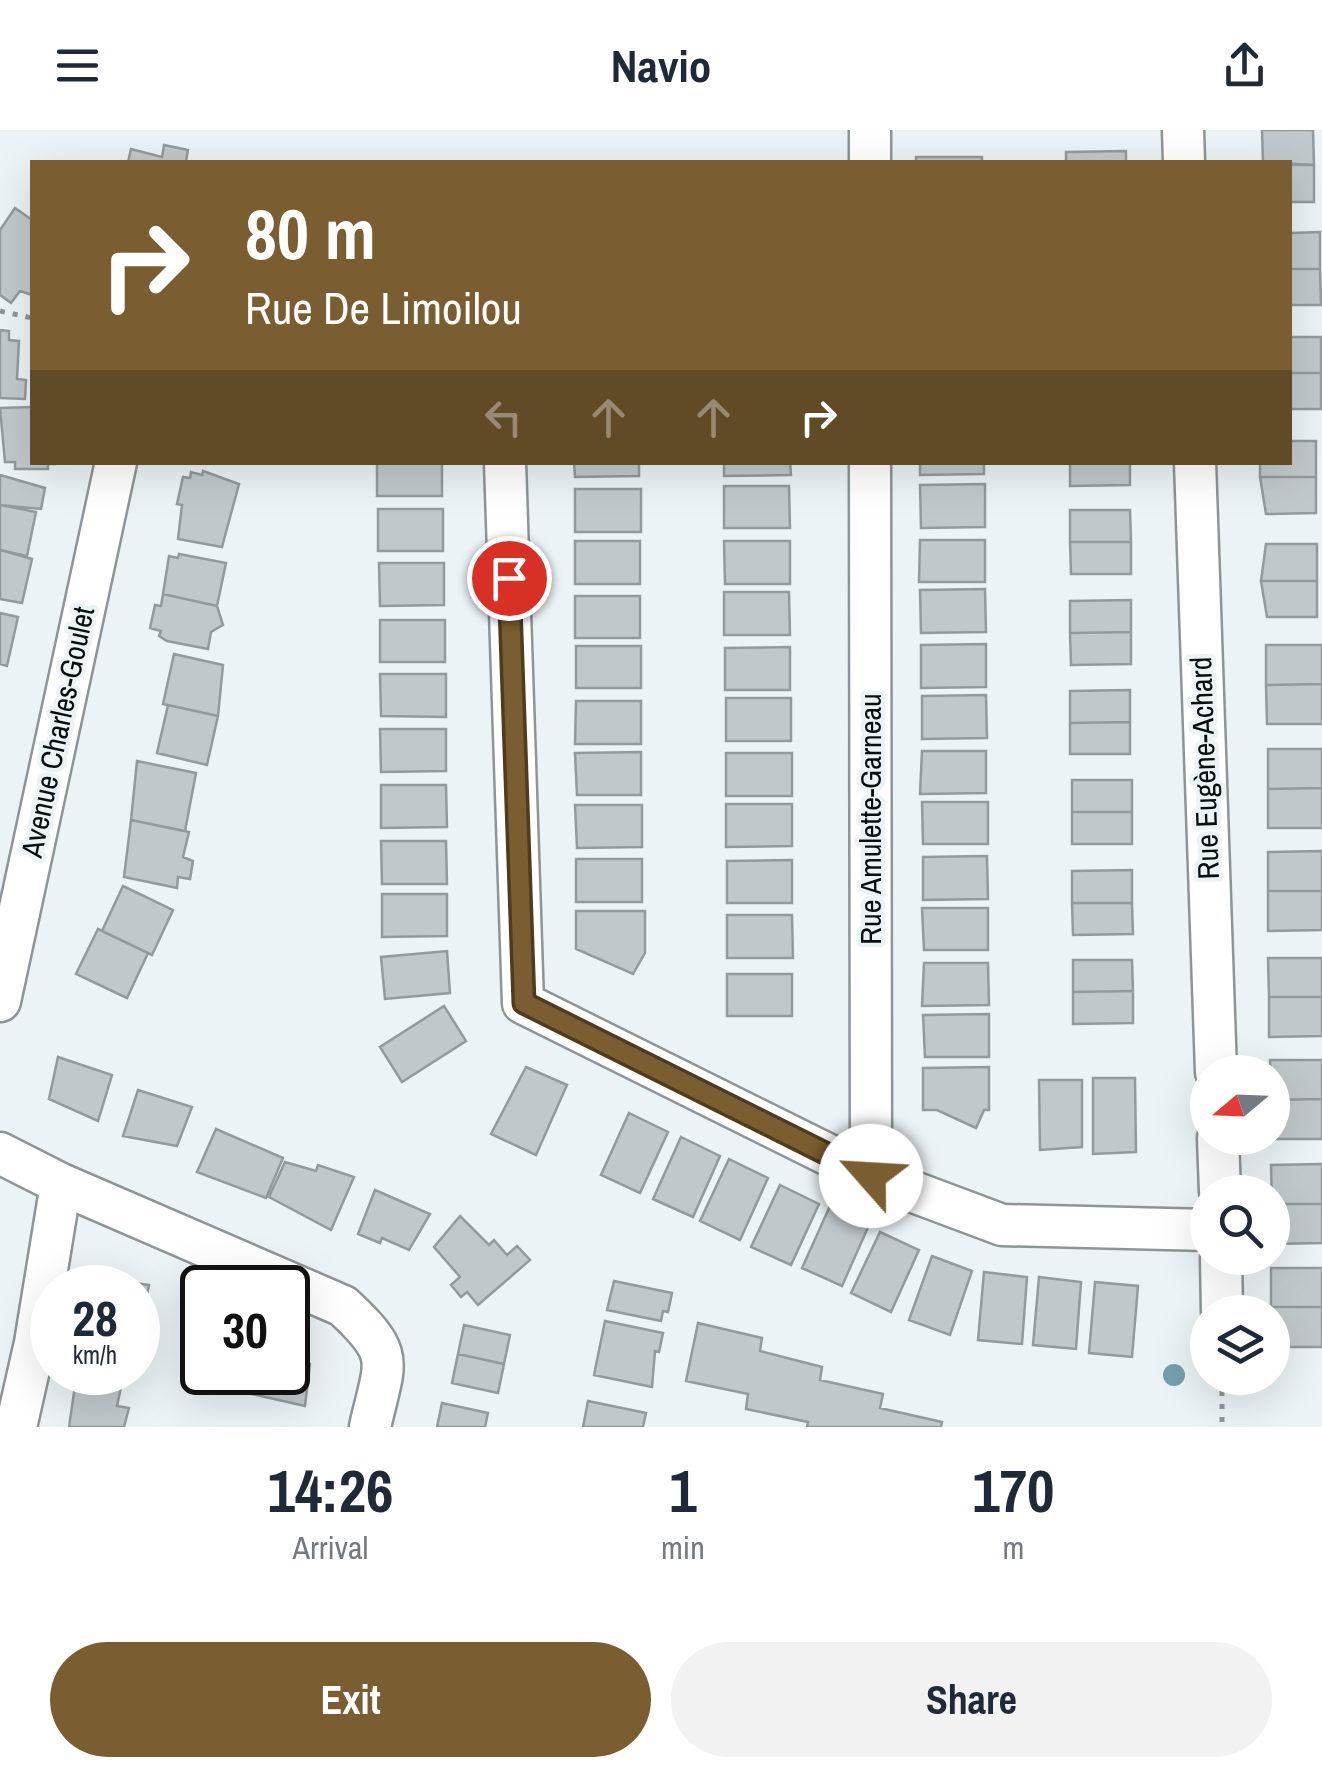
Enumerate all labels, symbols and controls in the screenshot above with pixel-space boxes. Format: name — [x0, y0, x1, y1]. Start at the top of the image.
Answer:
text: Navio — [611, 35, 711, 96]
icon: menu — [50, 38, 105, 93]
icon: share — [1217, 38, 1272, 93]
text: 80 m — [245, 187, 376, 281]
icon: right — [80, 200, 210, 330]
text: Rue De Limoilou — [245, 277, 522, 338]
icon: left — [476, 390, 531, 445]
icon: ahead — [581, 390, 636, 445]
icon: ahead — [686, 390, 741, 445]
icon: right — [791, 390, 846, 445]
pin — [467, 536, 552, 621]
icon: arrive — [482, 551, 537, 606]
street label: Avenue Charles-Goulet — [11, 603, 103, 862]
street label: Rue Eugène-Achard — [1180, 656, 1228, 880]
street label: Rue Amulette-Garneau — [850, 693, 890, 945]
north arrow — [1190, 1055, 1290, 1155]
map controls — [1190, 1055, 1290, 1395]
position arrow — [819, 1124, 923, 1228]
button: search — [1190, 1175, 1290, 1275]
speed limit sign: 30 — [180, 1265, 310, 1395]
text: 28 — [72, 1284, 118, 1352]
button: layers — [1190, 1295, 1290, 1395]
text: km/h — [73, 1338, 117, 1372]
text: 14:26 — [268, 1450, 393, 1531]
text: 1 — [669, 1450, 697, 1531]
text: 170 — [972, 1450, 1054, 1531]
text: Arrival — [293, 1526, 368, 1569]
text: min — [661, 1526, 705, 1569]
text: m — [1002, 1526, 1024, 1569]
button: Exit — [50, 1642, 651, 1757]
button: Share — [671, 1642, 1272, 1757]

